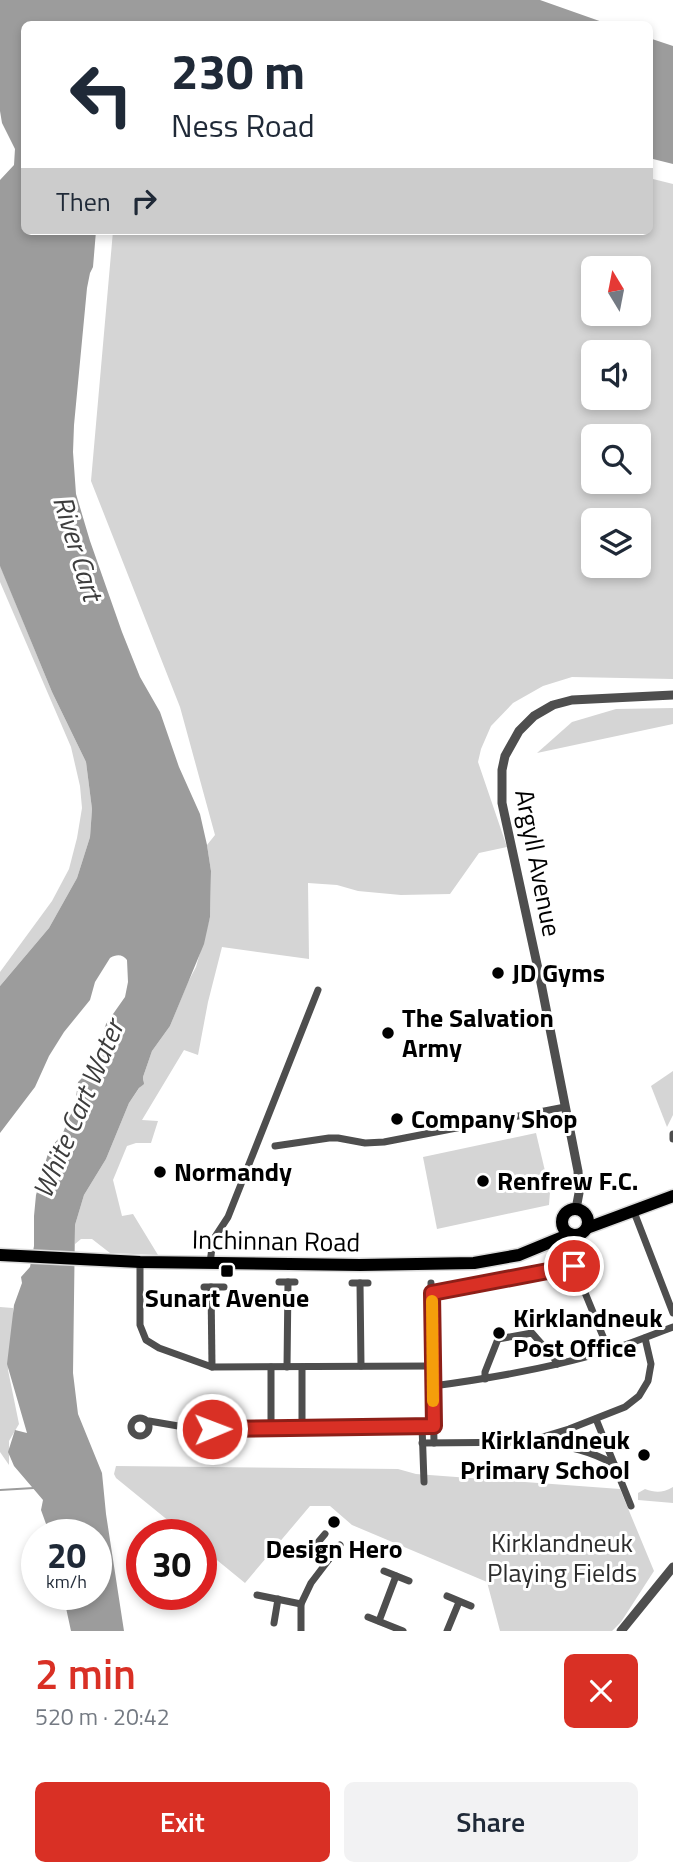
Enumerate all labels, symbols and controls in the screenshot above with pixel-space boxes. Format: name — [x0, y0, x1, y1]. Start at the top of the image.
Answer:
text: 230 m — [171, 33, 305, 108]
icon: left — [56, 49, 147, 140]
text: Ness Road — [171, 101, 315, 149]
text: Then — [56, 182, 111, 221]
icon: right — [125, 182, 163, 220]
north arrow — [581, 256, 651, 326]
map controls — [581, 256, 651, 578]
button: sound — [581, 340, 651, 410]
button: search — [581, 424, 651, 494]
water label: River Cart — [42, 490, 116, 608]
button: layers — [581, 508, 651, 578]
street label: Argyll Avenue — [505, 786, 572, 940]
place label: JD Gyms — [512, 953, 605, 992]
marker: JD Gyms — [490, 965, 506, 981]
place label: The Salvation Army — [402, 998, 554, 1067]
water label: White Cart Water — [21, 1010, 136, 1205]
marker: The Salvation Army — [380, 1025, 396, 1041]
place label: Company Shop — [411, 1099, 577, 1138]
marker: Company Shop — [389, 1111, 405, 1127]
place label: Normandy — [174, 1152, 292, 1191]
place label: Renfrew F.C. — [497, 1161, 639, 1200]
marker: Normandy — [152, 1164, 168, 1180]
marker: Renfrew F.C. — [475, 1173, 491, 1189]
street label: Inchinnan Road — [192, 1220, 360, 1261]
pin — [544, 1236, 604, 1296]
icon: arrive — [555, 1247, 593, 1285]
marker: Sunart Avenue — [219, 1263, 235, 1279]
place label: Sunart Avenue — [145, 1278, 309, 1317]
place label: Kirklandneuk Post Office — [513, 1298, 663, 1367]
marker: Kirklandneuk Post Office — [491, 1325, 507, 1341]
position arrow — [175, 1392, 249, 1466]
place label: Kirklandneuk Primary School — [460, 1420, 631, 1489]
marker: Kirklandneuk Primary School — [636, 1447, 652, 1463]
marker: Design Hero — [326, 1514, 342, 1530]
speed limit sign: 30 — [126, 1519, 217, 1610]
park label: Kirklandneuk Playing Fields — [487, 1523, 637, 1592]
text: 20 — [47, 1528, 86, 1582]
place label: Design Hero — [265, 1529, 403, 1568]
text: km/h — [46, 1568, 87, 1595]
text: 2 min — [35, 1641, 136, 1705]
button: close — [564, 1654, 638, 1728]
text: 520 m · 20:42 — [35, 1699, 170, 1734]
button: Exit — [35, 1782, 330, 1862]
button: Share — [344, 1782, 638, 1862]

